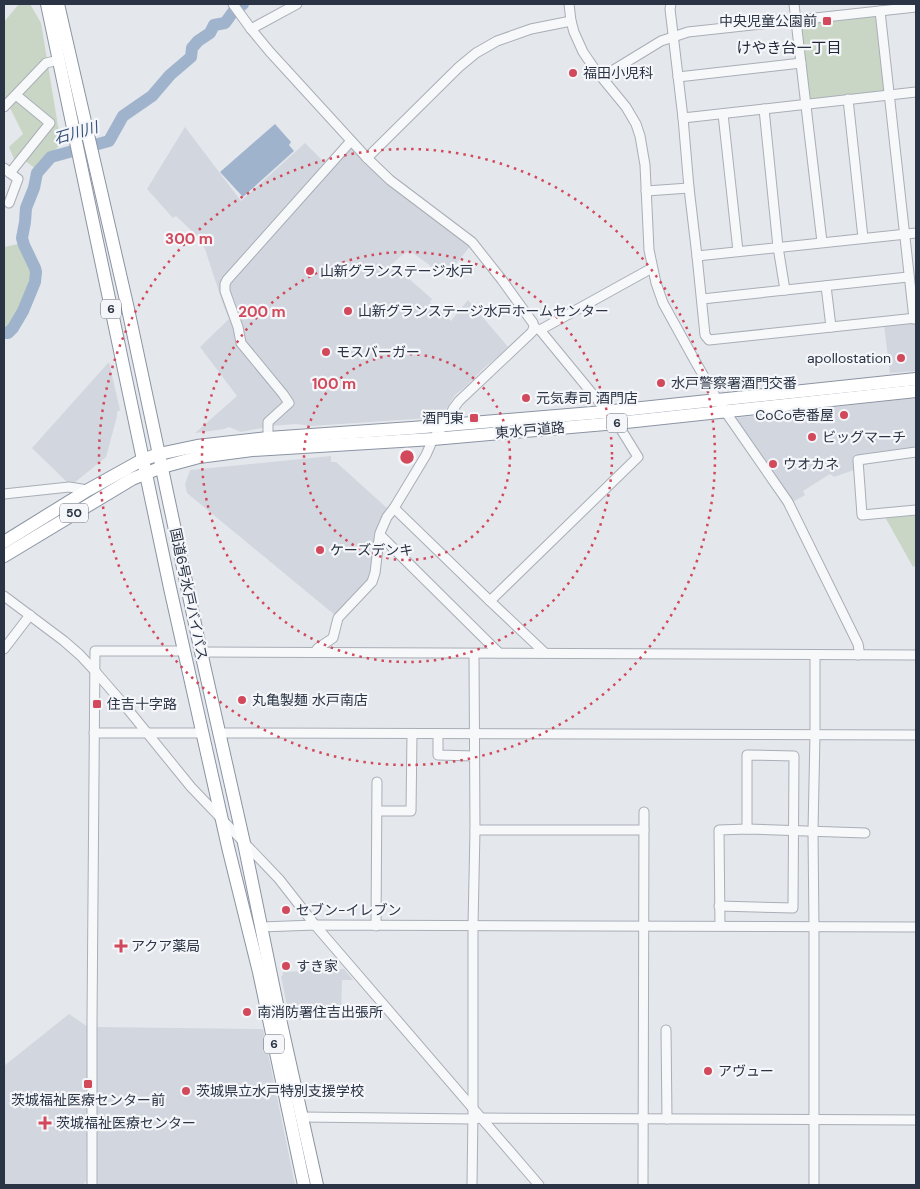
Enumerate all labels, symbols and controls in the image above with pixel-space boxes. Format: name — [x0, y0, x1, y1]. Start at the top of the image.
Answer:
place label: 中央児童公園前 — [719, 12, 817, 30]
marker: 中央児童公園前 — [821, 15, 833, 27]
district label: けやき台一丁目 — [736, 38, 842, 58]
place label: 福田小児科 — [583, 64, 653, 82]
marker: 福田小児科 — [567, 67, 579, 79]
water label: 石川川 — [52, 117, 102, 149]
text: 300 m — [165, 229, 213, 249]
place label: 山新グランステージ水戸 — [320, 262, 473, 280]
marker: 山新グランステージ水戸 — [304, 265, 316, 277]
road number: 6 — [101, 300, 121, 318]
text: 200 m — [238, 302, 286, 322]
place label: 山新グランステージ水戸ホームセンター — [358, 302, 609, 320]
marker: 山新グランステージ水戸ホームセンター — [342, 305, 354, 317]
place label: モスバーガー — [336, 343, 420, 361]
marker: モスバーガー — [320, 346, 332, 358]
place label: apollostation — [807, 349, 891, 367]
marker: apollostation — [895, 352, 907, 364]
text: 100 m — [312, 374, 356, 394]
place label: 水戸警察署酒門交番 — [671, 374, 797, 392]
marker: 水戸警察署酒門交番 — [655, 377, 667, 389]
place label: 元気寿司 酒門店 — [536, 389, 638, 407]
marker: 元気寿司 酒門店 — [520, 392, 532, 404]
place label: CoCo壱番屋 — [755, 406, 834, 424]
place label: 酒門東 — [422, 409, 464, 427]
marker: CoCo壱番屋 — [838, 409, 850, 421]
marker: 酒門東 — [468, 412, 480, 424]
road number: 6 — [607, 413, 627, 432]
street label: 東水戸道路 — [494, 418, 566, 442]
place label: ビッグマーチ — [822, 428, 906, 446]
marker: ビッグマーチ — [806, 431, 818, 443]
centre of rings — [398, 448, 416, 466]
place label: ウオカネ — [783, 455, 839, 473]
marker: ウオカネ — [767, 458, 779, 470]
road number: 50 — [60, 503, 88, 522]
street label: 国道6号水戸バイパス — [166, 526, 212, 662]
place label: ケーズデンキ — [330, 541, 413, 559]
marker: ケーズデンキ — [314, 544, 326, 556]
place label: 丸亀製麺 水戸南店 — [252, 691, 368, 709]
marker: 丸亀製麺 水戸南店 — [236, 694, 248, 706]
place label: 住吉十字路 — [107, 695, 177, 713]
marker: 住吉十字路 — [91, 698, 103, 710]
place label: セブン-イレブン — [296, 901, 402, 919]
marker: セブン-イレブン — [280, 904, 292, 916]
place label: アクア薬局 — [131, 937, 200, 955]
marker: アクア薬局 — [115, 940, 127, 952]
place label: すき家 — [296, 957, 338, 975]
marker: すき家 — [280, 960, 292, 972]
place label: 南消防署住吉出張所 — [257, 1003, 383, 1021]
marker: 南消防署住吉出張所 — [241, 1006, 253, 1018]
road number: 6 — [264, 1034, 284, 1054]
place label: アヴュー — [718, 1062, 774, 1080]
marker: アヴュー — [702, 1065, 714, 1077]
marker: 茨城福祉医療センター前 — [82, 1078, 94, 1090]
place label: 茨城県立水戸特別支援学校 — [196, 1082, 364, 1100]
marker: 茨城県立水戸特別支援学校 — [180, 1085, 192, 1097]
place label: 茨城福祉医療センター前 — [11, 1091, 165, 1109]
place label: 茨城福祉医療センター — [56, 1114, 196, 1132]
marker: 茨城福祉医療センター — [38, 1116, 52, 1130]

